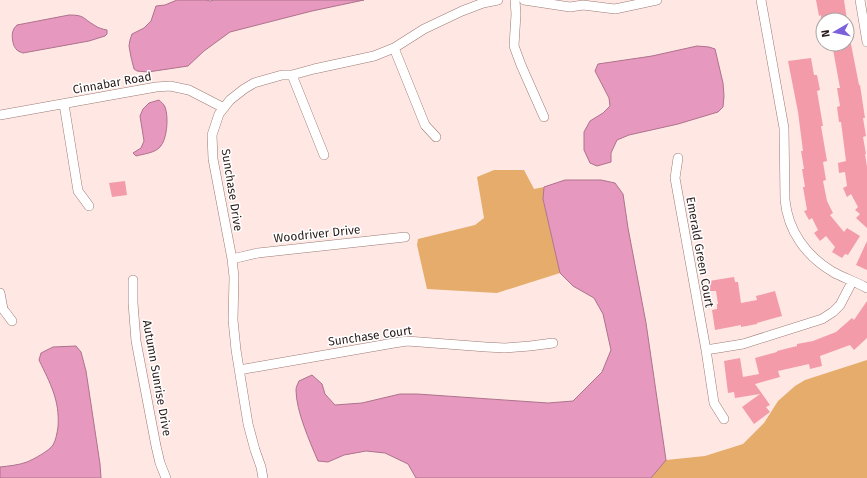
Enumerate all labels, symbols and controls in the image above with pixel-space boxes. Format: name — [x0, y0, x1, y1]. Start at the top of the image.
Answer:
north arrow — [815, 12, 855, 52]
text: N — [819, 29, 833, 38]
street label: Cinnabar Road — [72, 69, 152, 97]
street label: Sunchase Drive — [219, 148, 245, 232]
street label: Emerald Green Court — [683, 196, 717, 309]
street label: Woodriver Drive — [273, 222, 361, 246]
street label: Autumn Sunrise Drive — [140, 319, 174, 437]
street label: Sunchase Court — [327, 323, 413, 349]

